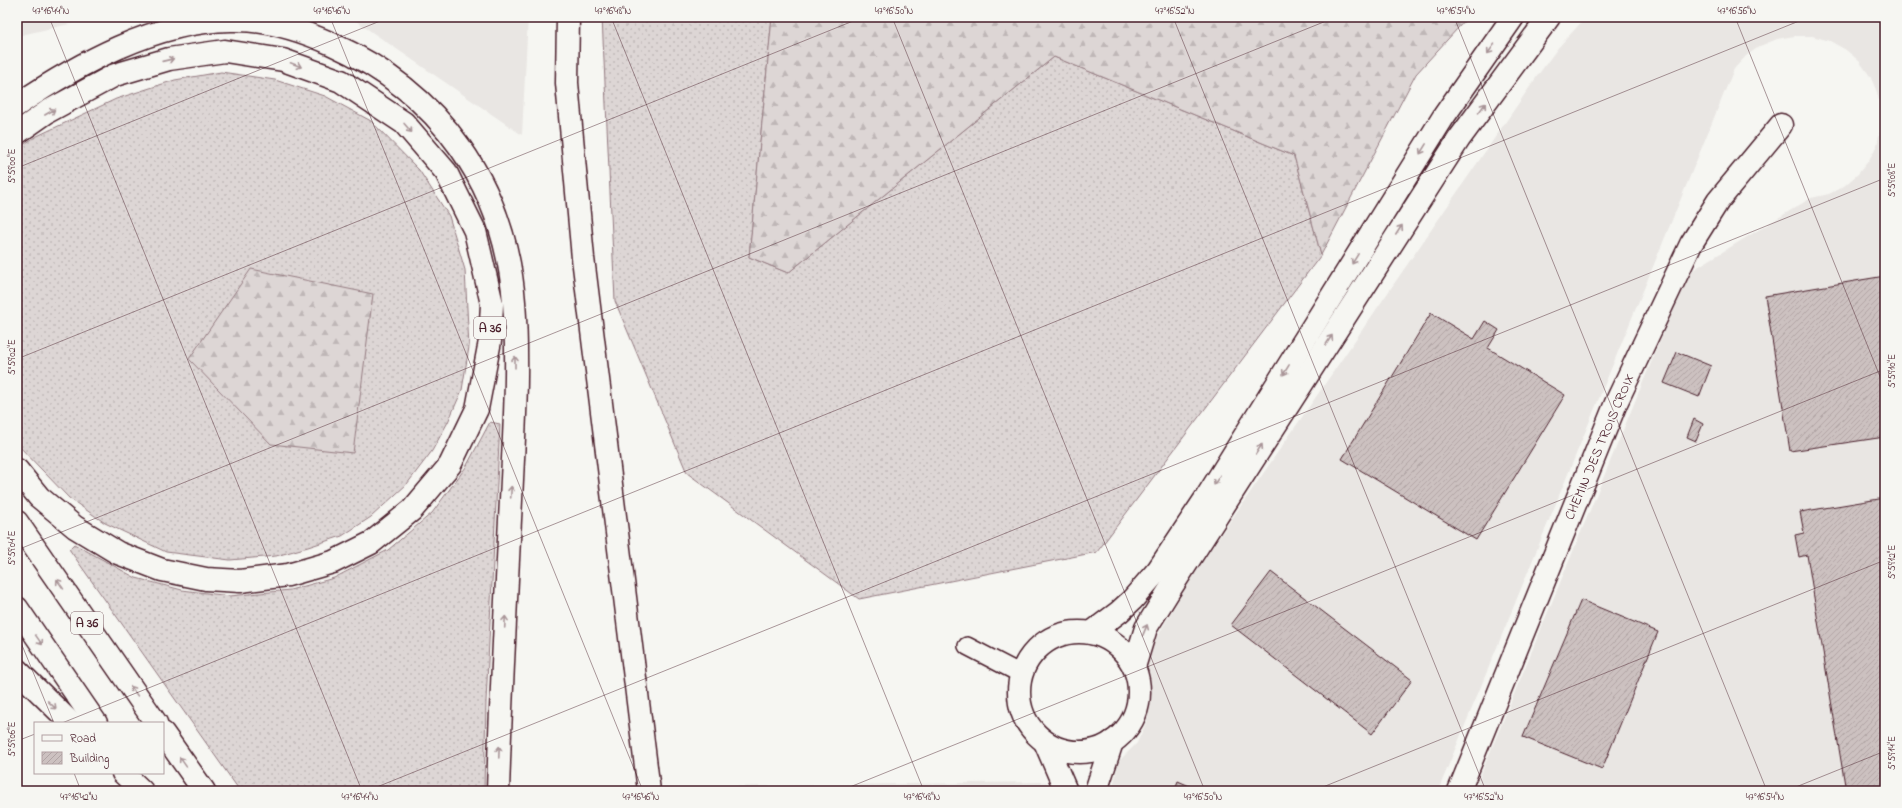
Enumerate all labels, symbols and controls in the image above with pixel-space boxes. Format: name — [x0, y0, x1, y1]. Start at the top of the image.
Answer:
text: 47°16'44"N — [33, 4, 70, 19]
text: 47°16'46"N — [313, 4, 351, 19]
text: 47°16'48"N — [595, 4, 632, 19]
text: 47°16'50"N — [875, 4, 914, 19]
text: 47°16'52"N — [1155, 4, 1195, 19]
text: 47°16'54"N — [1437, 4, 1475, 19]
text: 47°16'56"N — [1718, 4, 1757, 19]
one-way arrow — [1487, 43, 1495, 54]
one-way arrow — [161, 55, 174, 63]
one-way arrow — [289, 61, 301, 69]
one-way arrow — [1478, 102, 1486, 113]
one-way arrow — [44, 107, 56, 115]
one-way arrow — [404, 122, 413, 133]
one-way arrow — [1419, 143, 1427, 155]
text: 5°59'00"E — [5, 148, 20, 184]
text: 5°59'08"E — [1885, 163, 1900, 197]
one-way arrow — [1395, 225, 1403, 236]
one-way arrow — [1350, 254, 1359, 265]
road number: A 36 — [474, 317, 506, 339]
one-way arrow — [1325, 334, 1333, 345]
text: 5°59'02"E — [5, 339, 20, 375]
text: 5°59'10"E — [1885, 354, 1900, 388]
one-way arrow — [511, 356, 519, 369]
one-way arrow — [1282, 364, 1290, 375]
street label: CHEMIN DES TROIS CROIX — [1560, 371, 1640, 523]
one-way arrow — [1255, 444, 1263, 455]
one-way arrow — [1213, 474, 1221, 486]
one-way arrow — [507, 486, 515, 499]
text: 5°59'04"E — [5, 530, 20, 566]
text: 5°59'12"E — [1885, 545, 1900, 579]
one-way arrow — [56, 579, 64, 590]
road number: A 36 — [71, 612, 103, 634]
one-way arrow — [501, 616, 509, 629]
one-way arrow — [1142, 625, 1150, 637]
one-way arrow — [35, 634, 43, 645]
one-way arrow — [130, 686, 138, 697]
one-way arrow — [47, 700, 57, 710]
text: 5°59'06"E — [5, 721, 20, 757]
legend — [34, 722, 164, 774]
text: Road — [70, 730, 96, 748]
text: 5°59'14"E — [1885, 736, 1900, 770]
one-way arrow — [495, 746, 503, 759]
text: Building — [69, 750, 109, 769]
one-way arrow — [179, 757, 187, 768]
text: 47°16'42"N — [60, 790, 98, 805]
text: 47°16'44"N — [342, 790, 379, 805]
text: 47°16'46"N — [622, 790, 660, 805]
text: 47°16'48"N — [904, 790, 941, 805]
text: 47°16'50"N — [1184, 790, 1223, 805]
text: 47°16'52"N — [1464, 790, 1504, 805]
text: 47°16'54"N — [1746, 790, 1784, 805]

